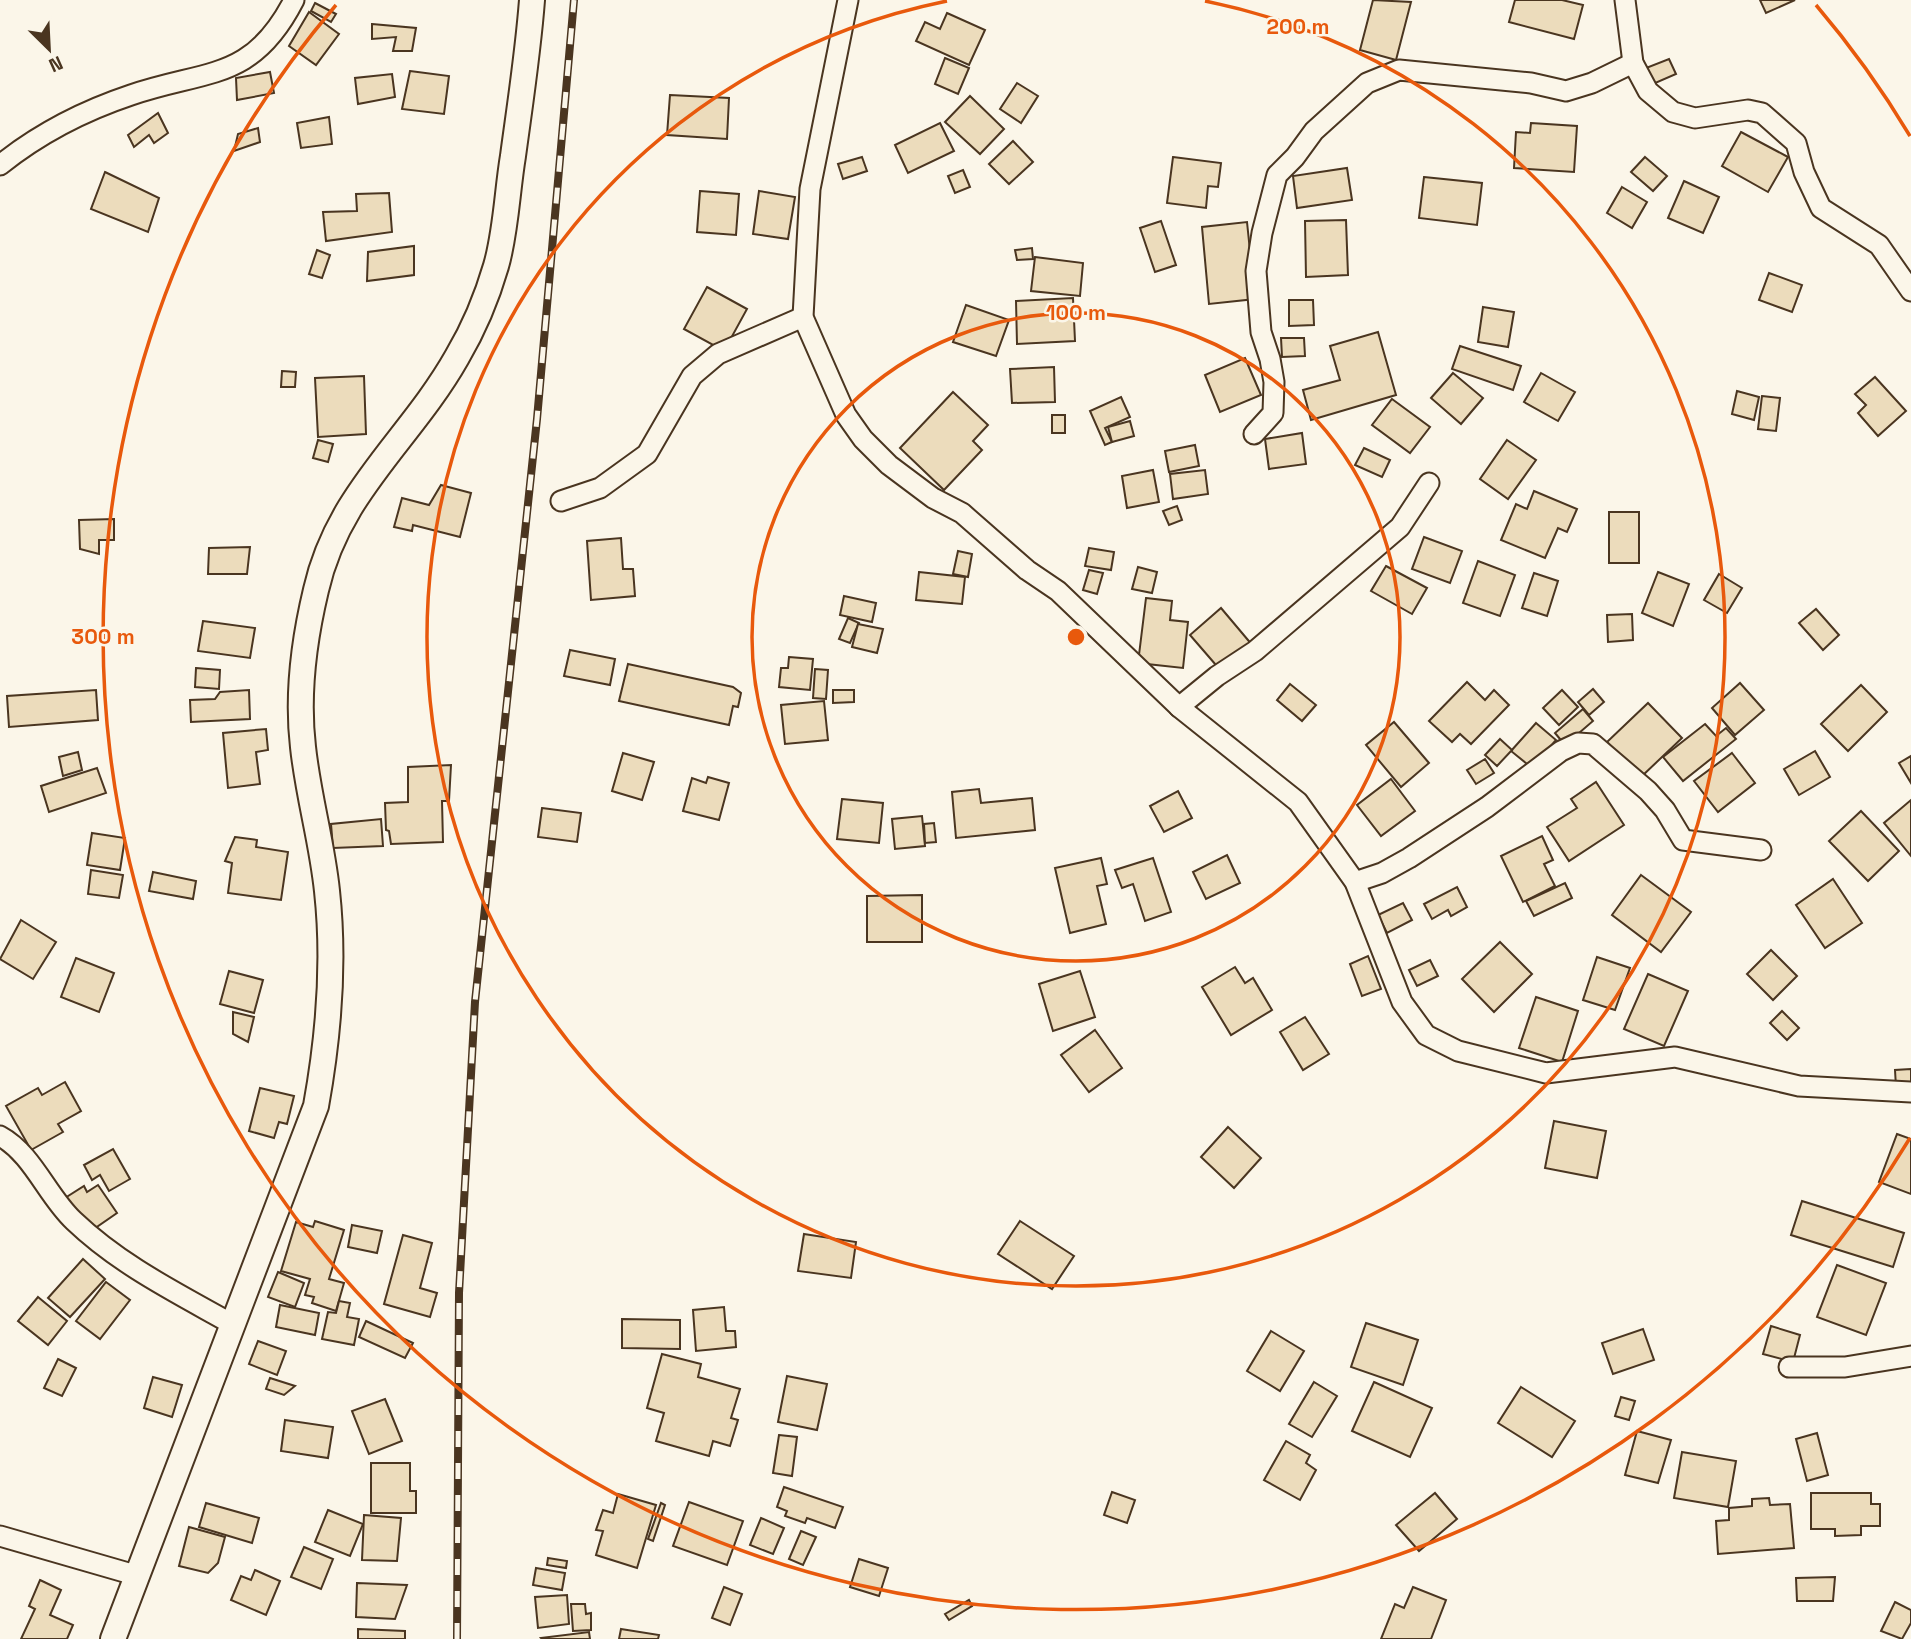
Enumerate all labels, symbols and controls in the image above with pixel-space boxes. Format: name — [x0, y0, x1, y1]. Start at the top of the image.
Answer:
text: 200 m — [1267, 13, 1329, 40]
north arrow — [14, 14, 84, 84]
text: N — [45, 50, 67, 78]
text: 100 m — [1046, 299, 1106, 326]
text: 300 m — [71, 623, 135, 650]
centre of rings — [1064, 625, 1088, 649]

